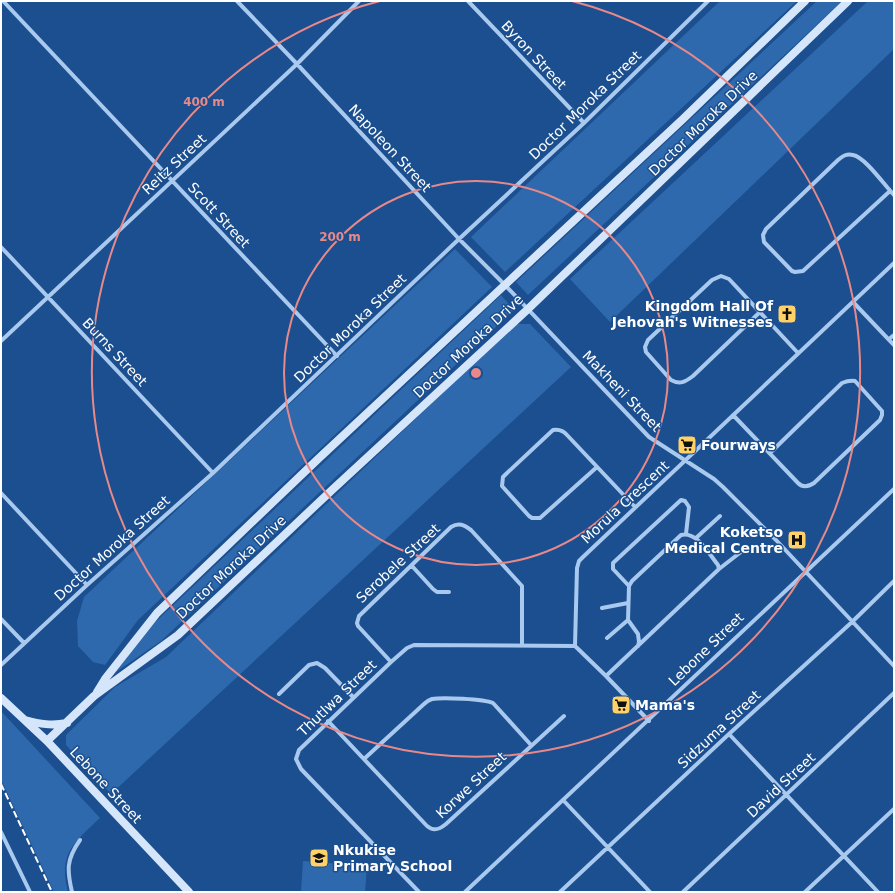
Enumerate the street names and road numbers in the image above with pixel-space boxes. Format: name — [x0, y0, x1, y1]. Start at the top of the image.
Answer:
street label: Byron Street — [498, 17, 570, 93]
street label: Doctor Moroka Street — [526, 47, 645, 163]
street label: Doctor Moroka Drive — [646, 67, 760, 179]
street label: Napoleon Street — [345, 101, 435, 195]
street label: Reitz Street — [139, 130, 210, 198]
street label: Scott Street — [185, 179, 254, 251]
street label: Doctor Moroka Street — [291, 270, 410, 386]
street label: Doctor Moroka Drive — [410, 291, 526, 401]
street label: Burns Street — [79, 315, 151, 390]
street label: Makheni Street — [579, 347, 665, 435]
street label: Morula Crescent — [578, 457, 673, 547]
street label: Doctor Moroka Street — [51, 492, 173, 604]
street label: Doctor Moroka Drive — [173, 512, 289, 622]
street label: Serobele Street — [353, 520, 444, 606]
street label: Lebone Street — [665, 609, 747, 689]
street label: Thutlwa Street — [294, 656, 380, 740]
street label: Sidzuma Street — [674, 686, 764, 771]
street label: Lebone Street — [67, 744, 146, 827]
street label: Korwe Street — [433, 748, 510, 821]
street label: David Street — [744, 749, 819, 821]

